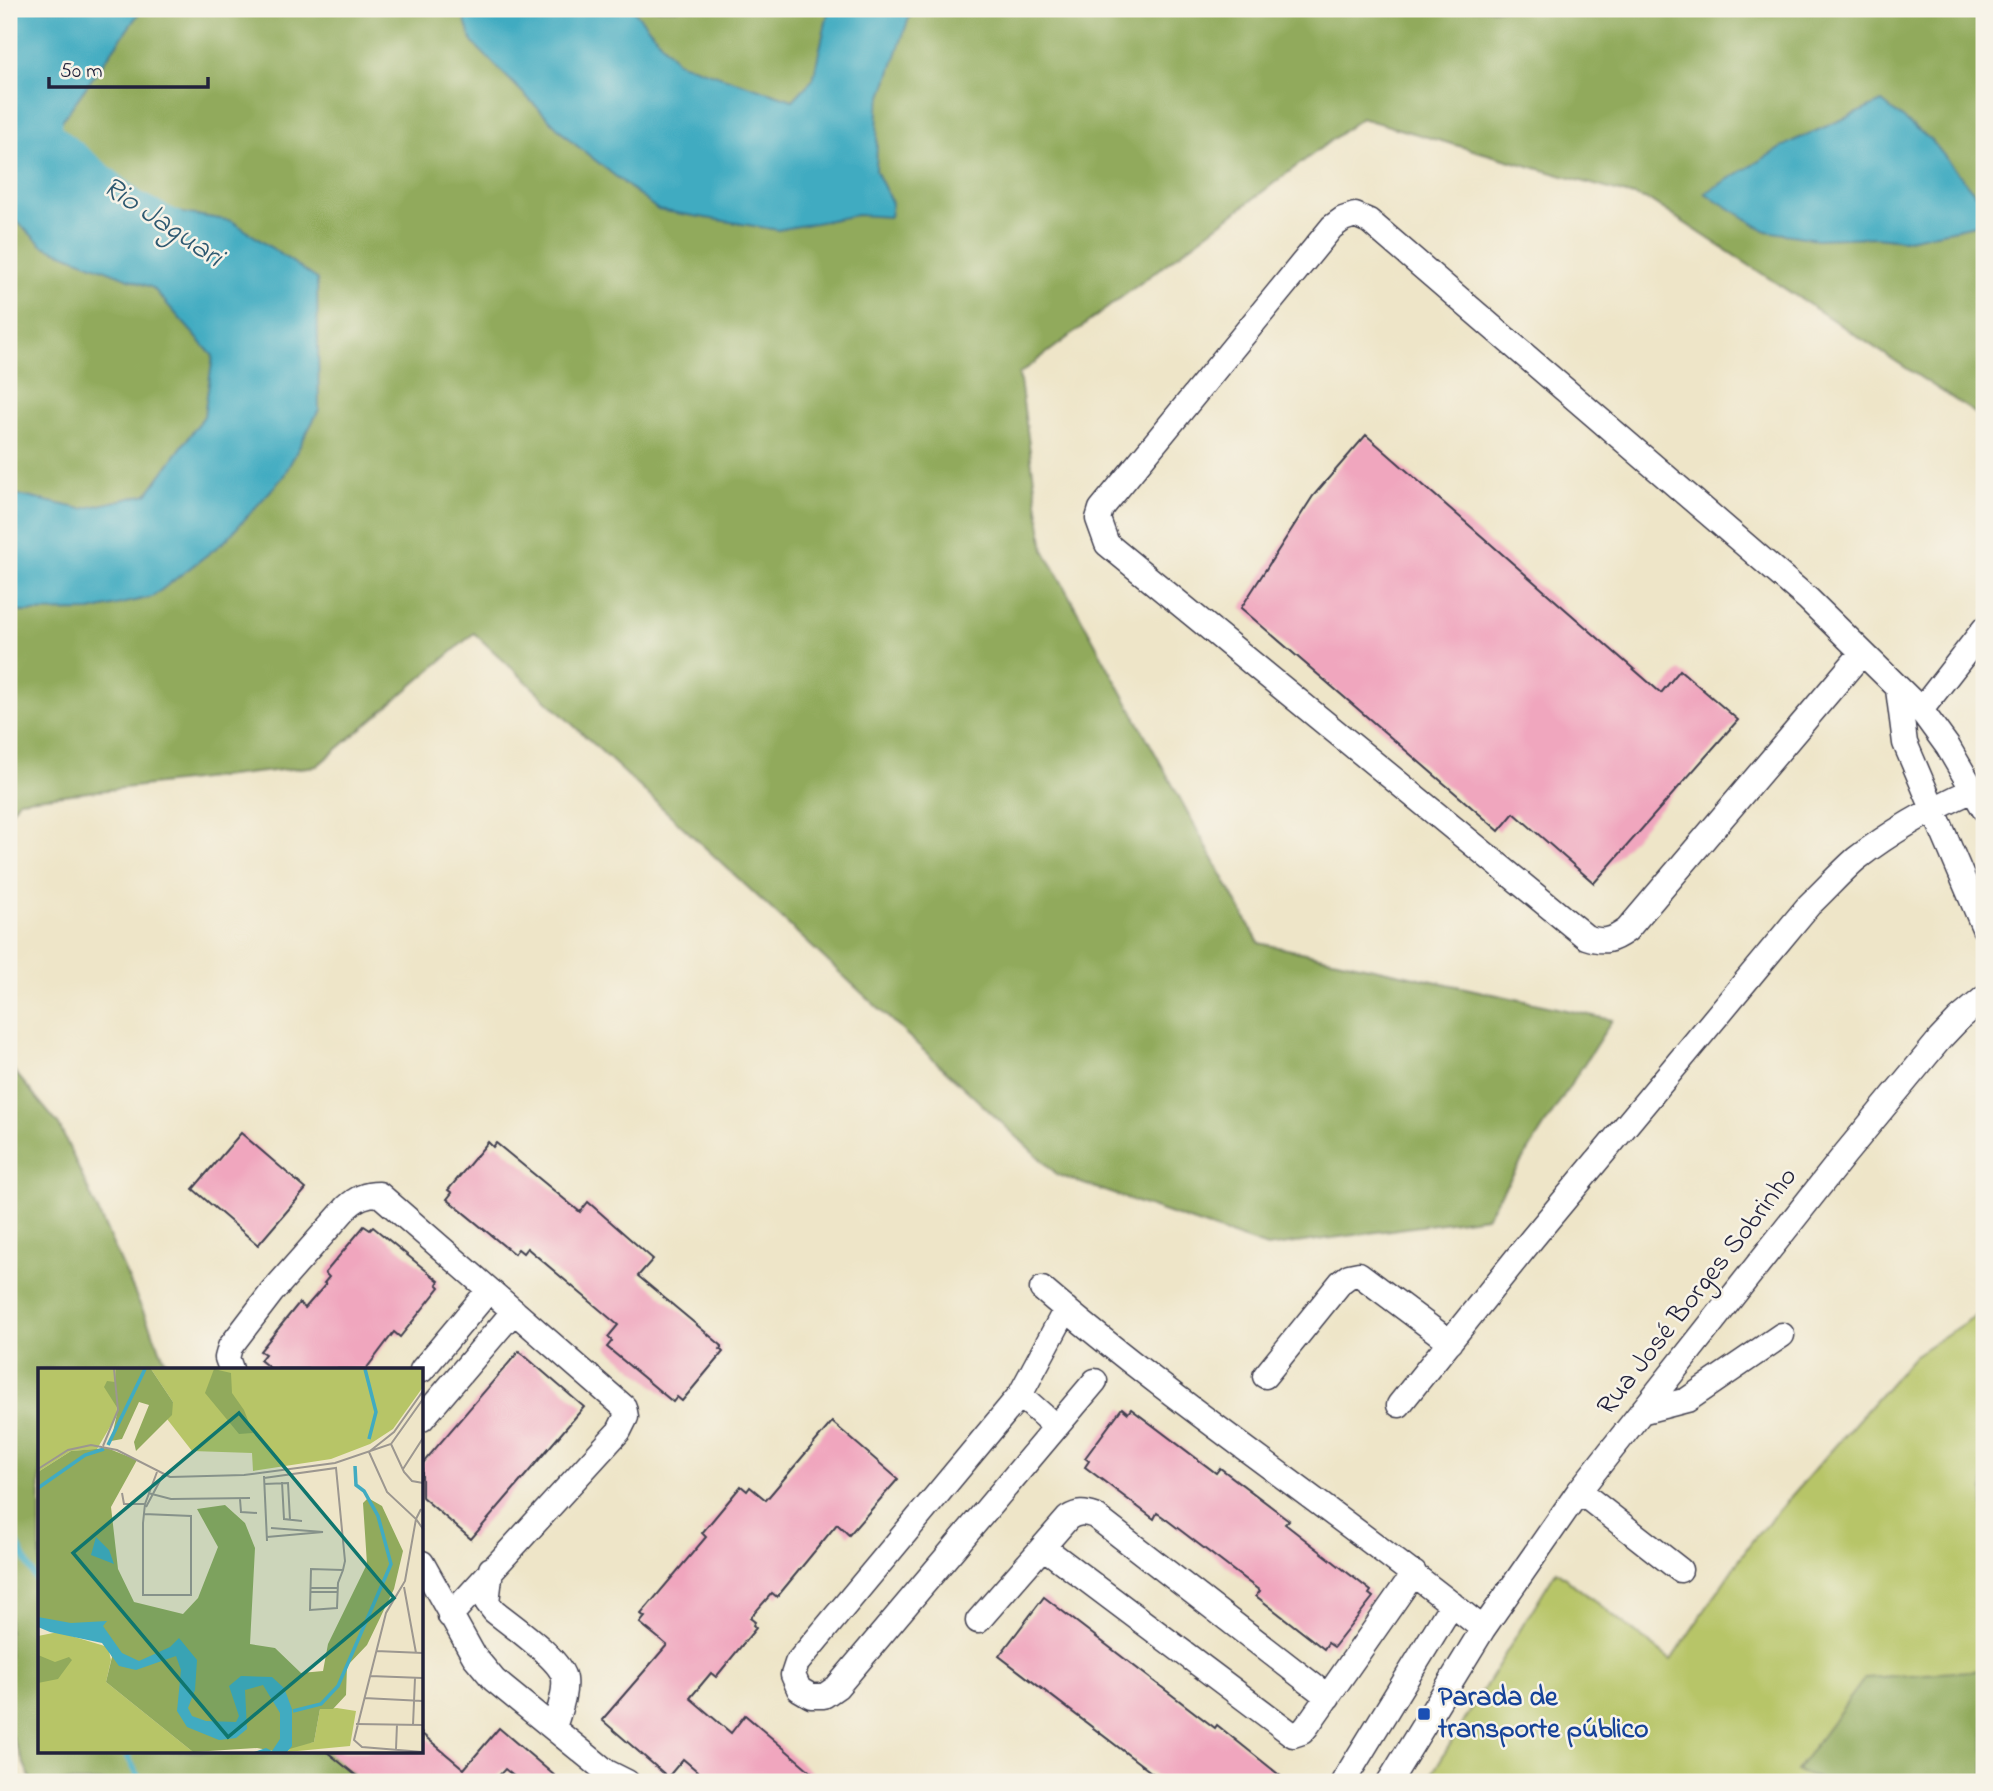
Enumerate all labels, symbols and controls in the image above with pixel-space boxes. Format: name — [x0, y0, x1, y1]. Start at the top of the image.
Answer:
scale bar — [49, 46, 208, 90]
text: 50 m — [60, 57, 103, 87]
water label: Rio Jaguari — [93, 166, 233, 281]
street label: Rua José Borges Sobrinho — [1588, 1159, 1808, 1425]
inset map — [38, 1368, 424, 1752]
place label: Parada de transporte público — [1437, 1678, 1649, 1751]
marker: Parada de transporte público — [1416, 1706, 1432, 1722]

